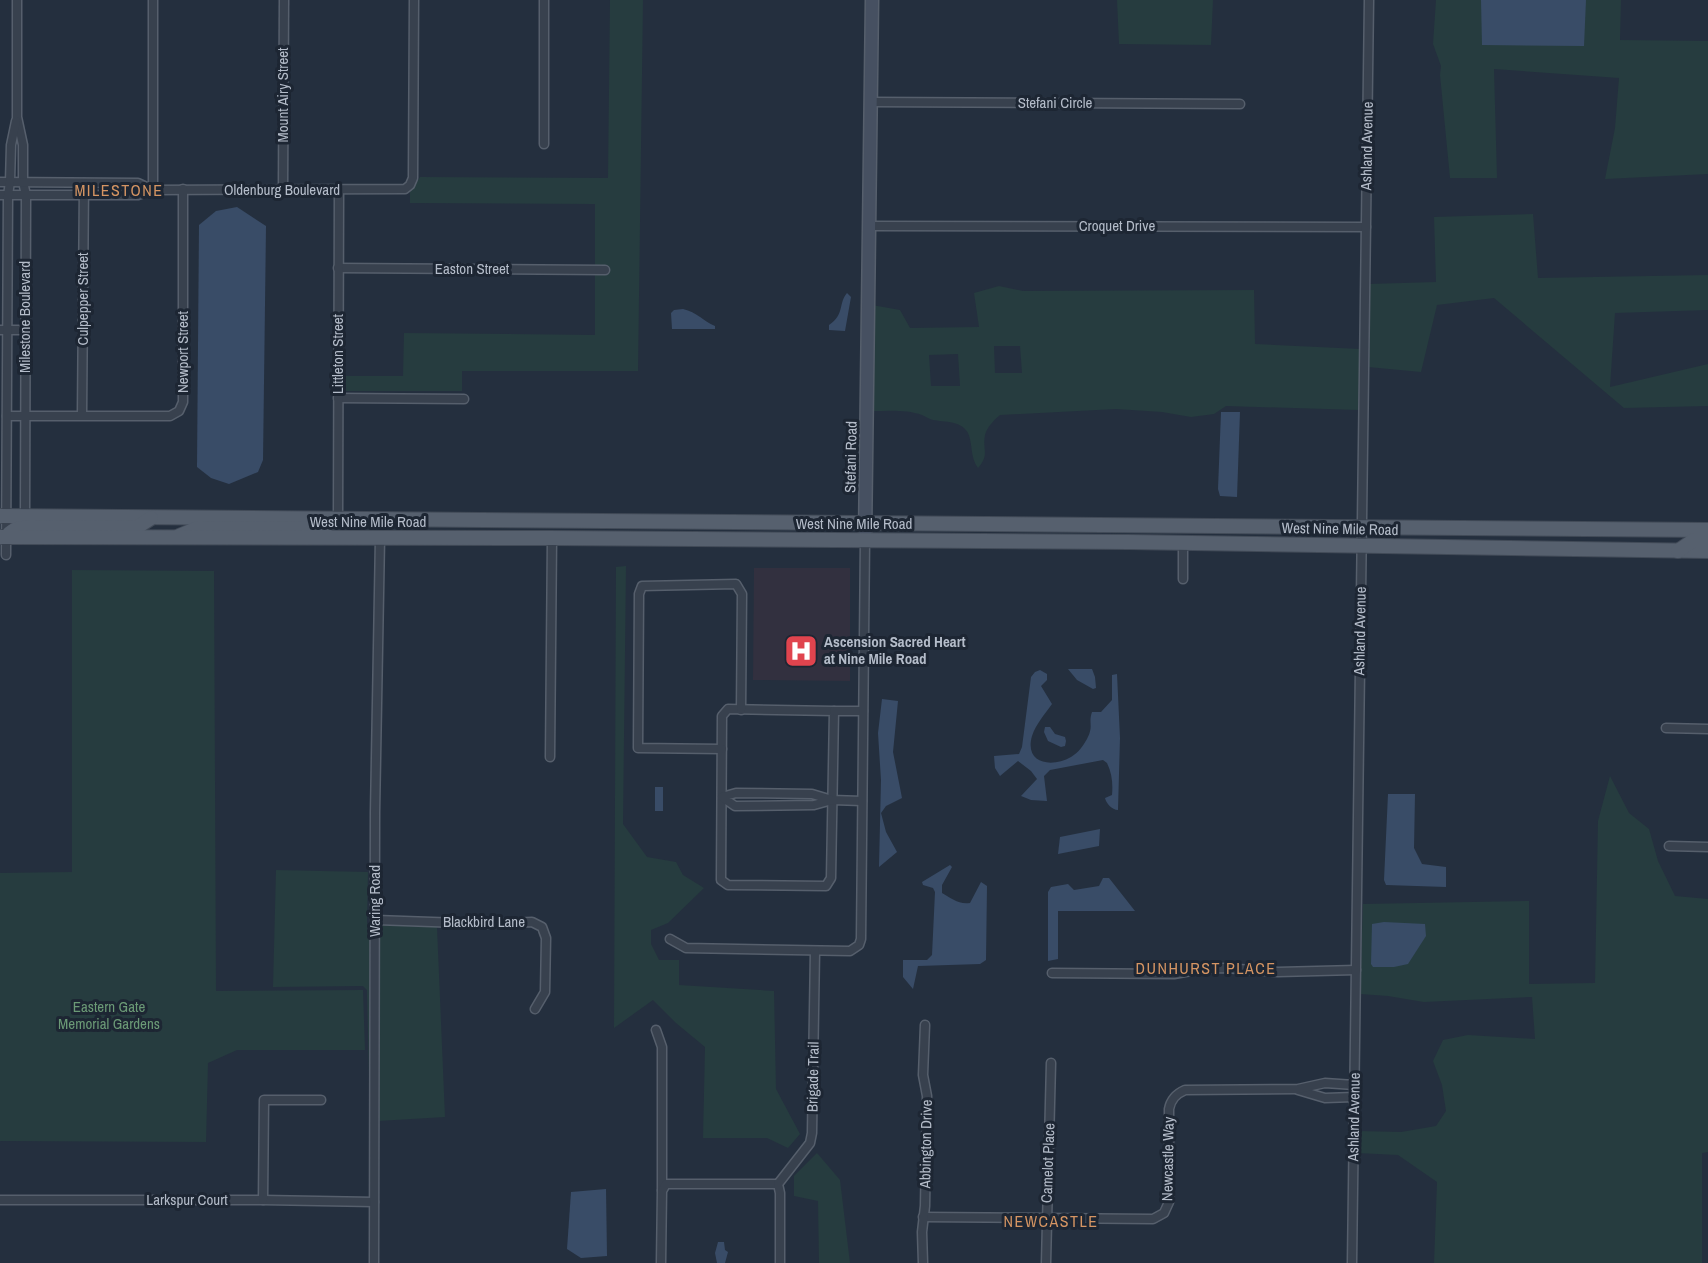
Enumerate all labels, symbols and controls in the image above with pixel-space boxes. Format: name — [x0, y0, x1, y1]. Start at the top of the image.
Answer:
street label: Mount Airy Street — [272, 47, 293, 143]
street label: Stefani Circle — [1018, 92, 1092, 113]
street label: Ashland Avenue — [1355, 101, 1378, 192]
district label: MILESTONE — [74, 179, 164, 201]
street label: Oldenburg Boulevard — [224, 179, 340, 200]
street label: Croquet Drive — [1079, 215, 1155, 236]
street label: Culpepper Street — [72, 252, 93, 346]
street label: Easton Street — [435, 258, 510, 279]
street label: Milestone Boulevard — [14, 261, 35, 373]
street label: Newport Street — [172, 310, 193, 393]
street label: Littleton Street — [327, 313, 348, 394]
street label: Stefani Road — [839, 421, 862, 493]
street label: West Nine Mile Road — [310, 511, 426, 532]
street label: West Nine Mile Road — [796, 513, 912, 534]
street label: West Nine Mile Road — [1281, 517, 1399, 540]
street label: Ashland Avenue — [1348, 586, 1371, 677]
place label: Ascension Sacred Heart at Nine Mile Road — [824, 631, 966, 669]
hospital icon: Ascension Sacred Heart at Nine Mile Road — [783, 633, 819, 669]
street label: Waring Road — [364, 865, 385, 937]
street label: Blackbird Lane — [443, 911, 525, 932]
district label: DUNHURST PLACE — [1135, 957, 1277, 979]
park label: Eastern Gate Memorial Gardens — [58, 996, 160, 1034]
street label: Brigade Trail — [801, 1042, 824, 1112]
street label: Ashland Avenue — [1342, 1072, 1365, 1163]
street label: Abbington Drive — [914, 1099, 937, 1190]
street label: Newcastle Way — [1156, 1116, 1179, 1201]
street label: Camelot Place — [1036, 1122, 1059, 1203]
street label: Larkspur Court — [146, 1189, 228, 1210]
district label: NEWCASTLE — [1003, 1210, 1099, 1232]

